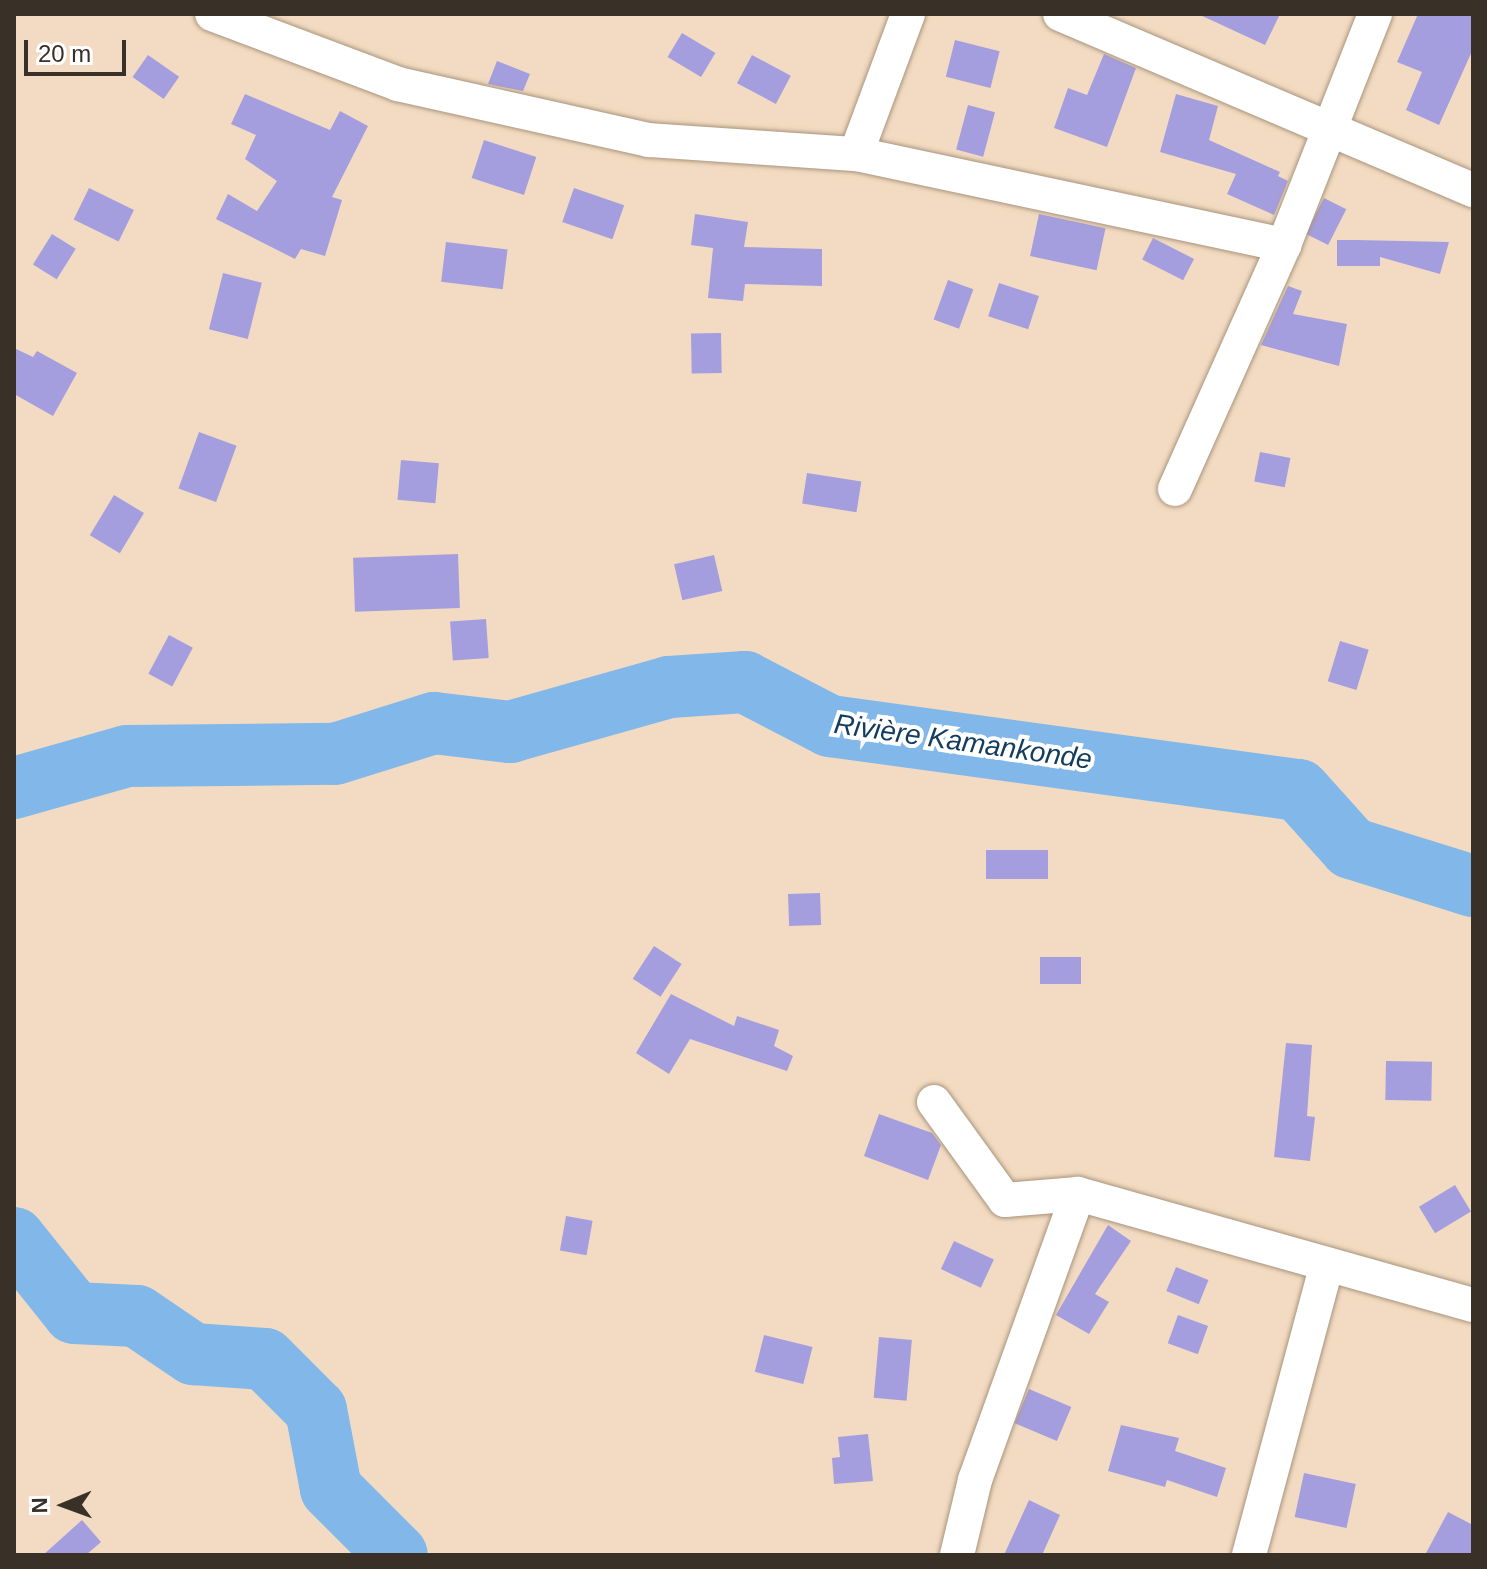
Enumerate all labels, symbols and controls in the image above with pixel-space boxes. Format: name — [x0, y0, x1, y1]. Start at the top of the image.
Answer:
scale bar — [28, 24, 130, 74]
text: 20 m — [38, 40, 91, 67]
water label: Rivière Kamankonde — [832, 707, 1094, 777]
north arrow — [24, 1465, 104, 1545]
text: N — [27, 1497, 52, 1514]

